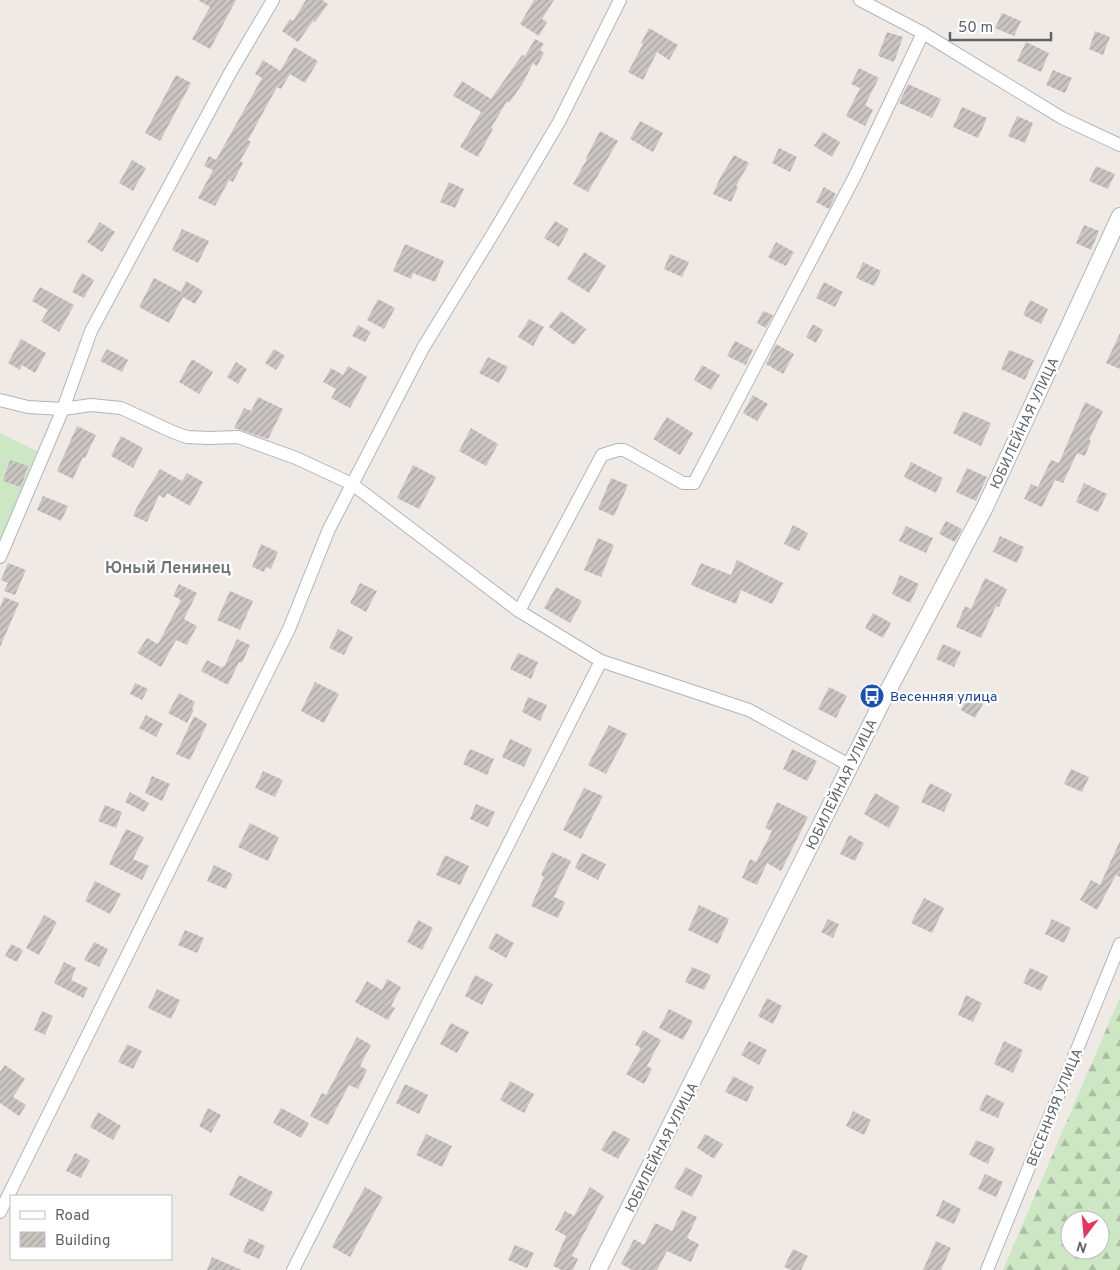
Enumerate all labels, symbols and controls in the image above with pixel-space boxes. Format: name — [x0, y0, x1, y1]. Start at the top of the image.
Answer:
scale bar — [950, 10, 1051, 42]
text: 50 m — [958, 19, 993, 38]
street label: ЮБИЛЕЙНАЯ УЛИЦА — [986, 355, 1063, 492]
district label: Юный Ленинец — [105, 559, 231, 579]
bus stop icon: Весенняя улица — [859, 683, 885, 709]
place label: Весенняя улица — [890, 689, 997, 706]
street label: ЮБИЛЕЙНАЯ УЛИЦА — [802, 716, 881, 853]
street label: ВЕСЕННЯЯ УЛИЦА — [1024, 1046, 1087, 1169]
street label: ЮБИЛЕЙНАЯ УЛИЦА — [621, 1079, 702, 1215]
legend — [10, 1195, 172, 1260]
text: Road — [55, 1207, 90, 1226]
north arrow — [1060, 1210, 1110, 1260]
text: Building — [55, 1232, 110, 1251]
text: N — [1075, 1236, 1089, 1256]

